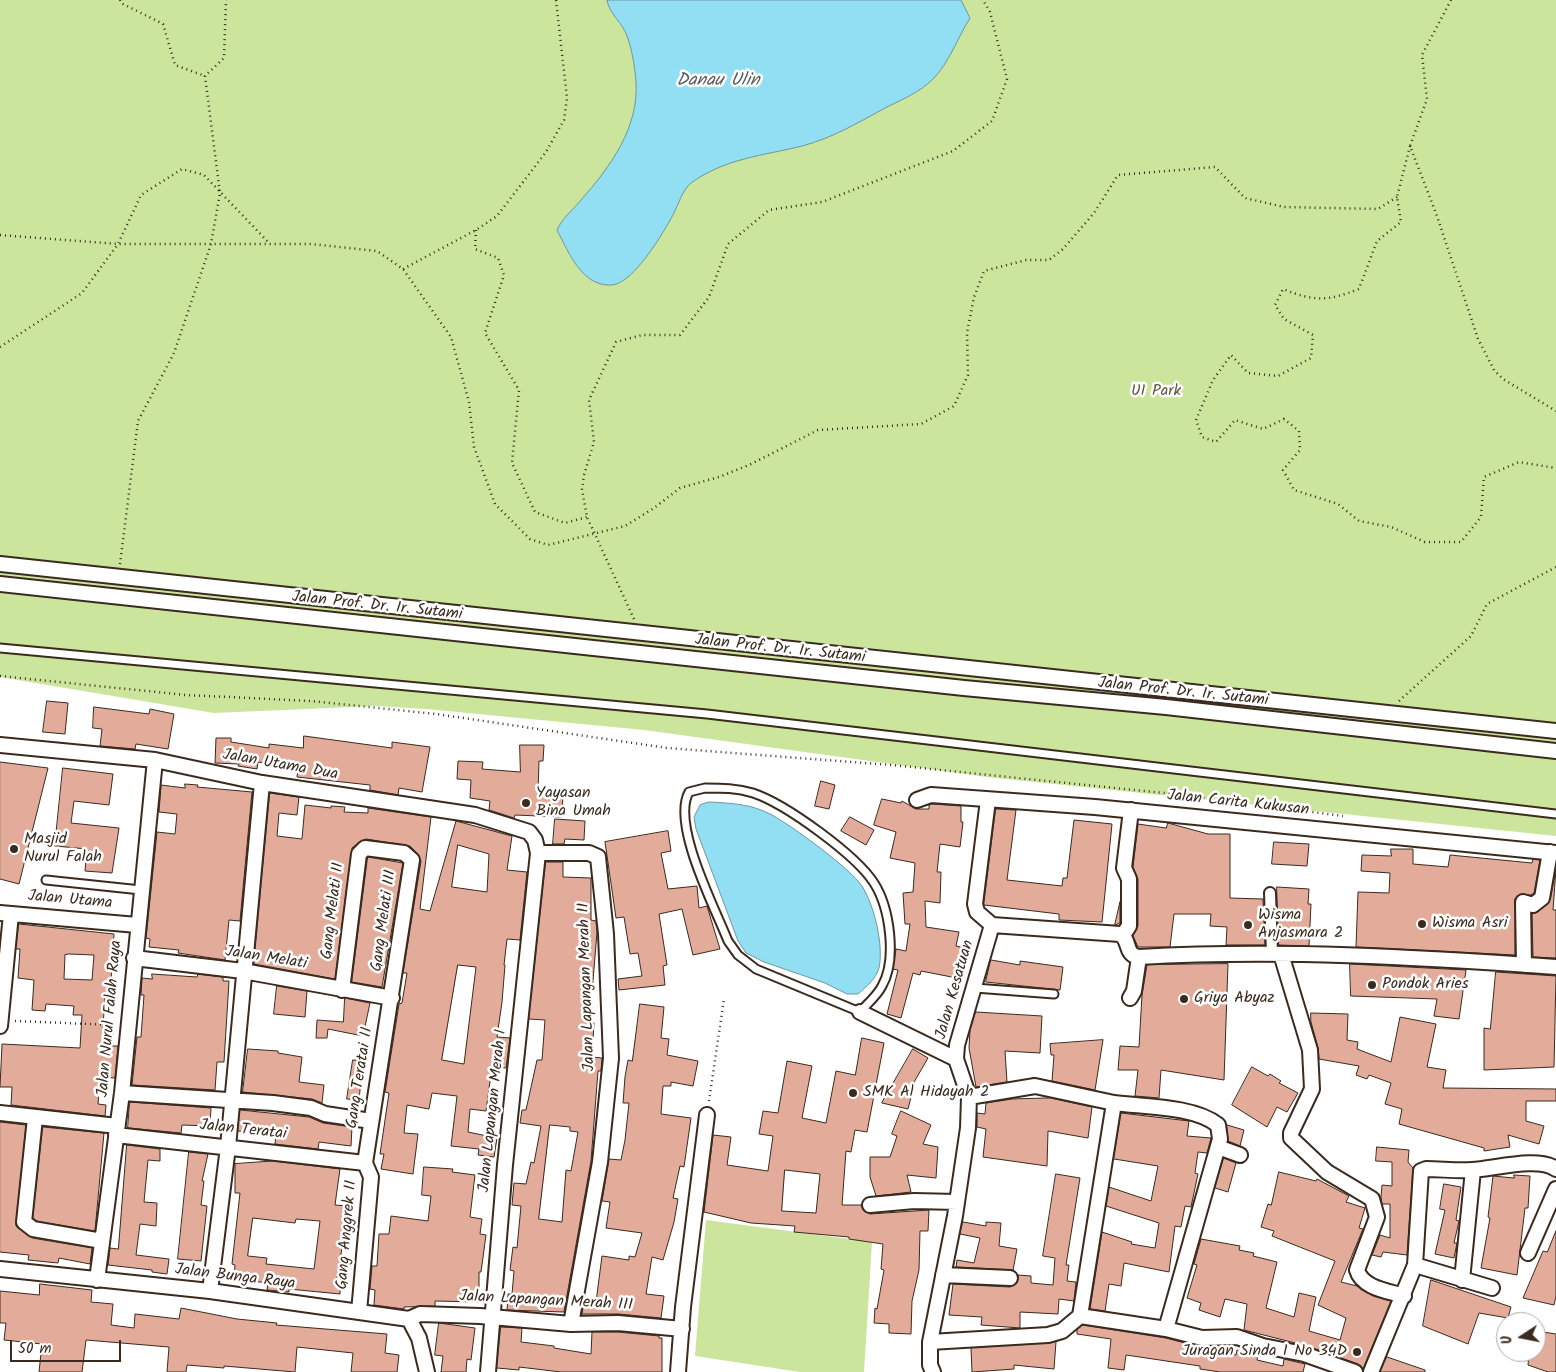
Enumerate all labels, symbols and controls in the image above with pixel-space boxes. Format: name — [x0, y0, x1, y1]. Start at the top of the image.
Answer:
water label: Danau Ulin — [676, 71, 760, 93]
park label: UI Park — [1131, 382, 1181, 402]
street label: Jalan Prof. Dr. Ir. Sutami — [291, 588, 463, 626]
street label: Jalan Prof. Dr. Ir. Sutami — [694, 631, 866, 669]
street label: Jalan Prof. Dr. Ir. Sutami — [1097, 674, 1269, 712]
street label: Jalan Utama Dua — [221, 746, 339, 786]
place label: Yayasan Bina Umah — [536, 784, 611, 822]
street label: Jalan Carita Kukusan — [1166, 787, 1310, 821]
marker: Yayasan Bina Umah — [520, 797, 532, 809]
place label: Masjid Nurul Falah — [24, 830, 102, 868]
marker: Masjid Nurul Falah — [8, 843, 20, 855]
street label: Gang Melati II — [319, 861, 349, 961]
street label: Gang Melati III — [368, 869, 402, 973]
street label: Jalan Utama — [27, 888, 113, 914]
street label: Jalan Lapangan Merah II — [575, 902, 601, 1072]
place label: Wisma Anjasmara 2 — [1258, 906, 1343, 944]
place label: Wisma Asri — [1432, 914, 1507, 934]
marker: Wisma Asri — [1416, 918, 1428, 930]
marker: Wisma Anjasmara 2 — [1242, 919, 1254, 931]
street label: Jalan Kesatuan — [933, 938, 979, 1042]
street label: Jalan Nurul Falah Raya — [95, 940, 127, 1098]
street label: Jalan Melati — [224, 943, 308, 975]
place label: Pondok Aries — [1382, 975, 1468, 995]
marker: Pondok Aries — [1366, 979, 1378, 991]
place label: Griya Abyaz — [1194, 989, 1274, 1009]
marker: Griya Abyaz — [1178, 993, 1190, 1005]
street label: Gang Teratai II — [344, 1026, 378, 1130]
street label: Jalan Lapangan Merah I — [476, 1028, 512, 1194]
place label: SMK Al Hidayah 2 — [863, 1083, 989, 1103]
marker: SMK Al Hidayah 2 — [847, 1087, 859, 1099]
street label: Jalan Teratai — [199, 1117, 287, 1145]
street label: Gang Anggrek II — [334, 1180, 362, 1290]
street label: Jalan Bunga Raya — [174, 1261, 296, 1295]
street label: Jalan Lapangan Merah III — [459, 1288, 633, 1316]
north arrow — [1496, 1312, 1546, 1362]
scale bar — [12, 1330, 124, 1362]
text: U — [1496, 1333, 1519, 1346]
text: 50 m — [18, 1337, 52, 1361]
place label: Juragan Sinda I No 34D — [1182, 1342, 1347, 1362]
marker: Juragan Sinda I No 34D — [1351, 1346, 1363, 1358]

